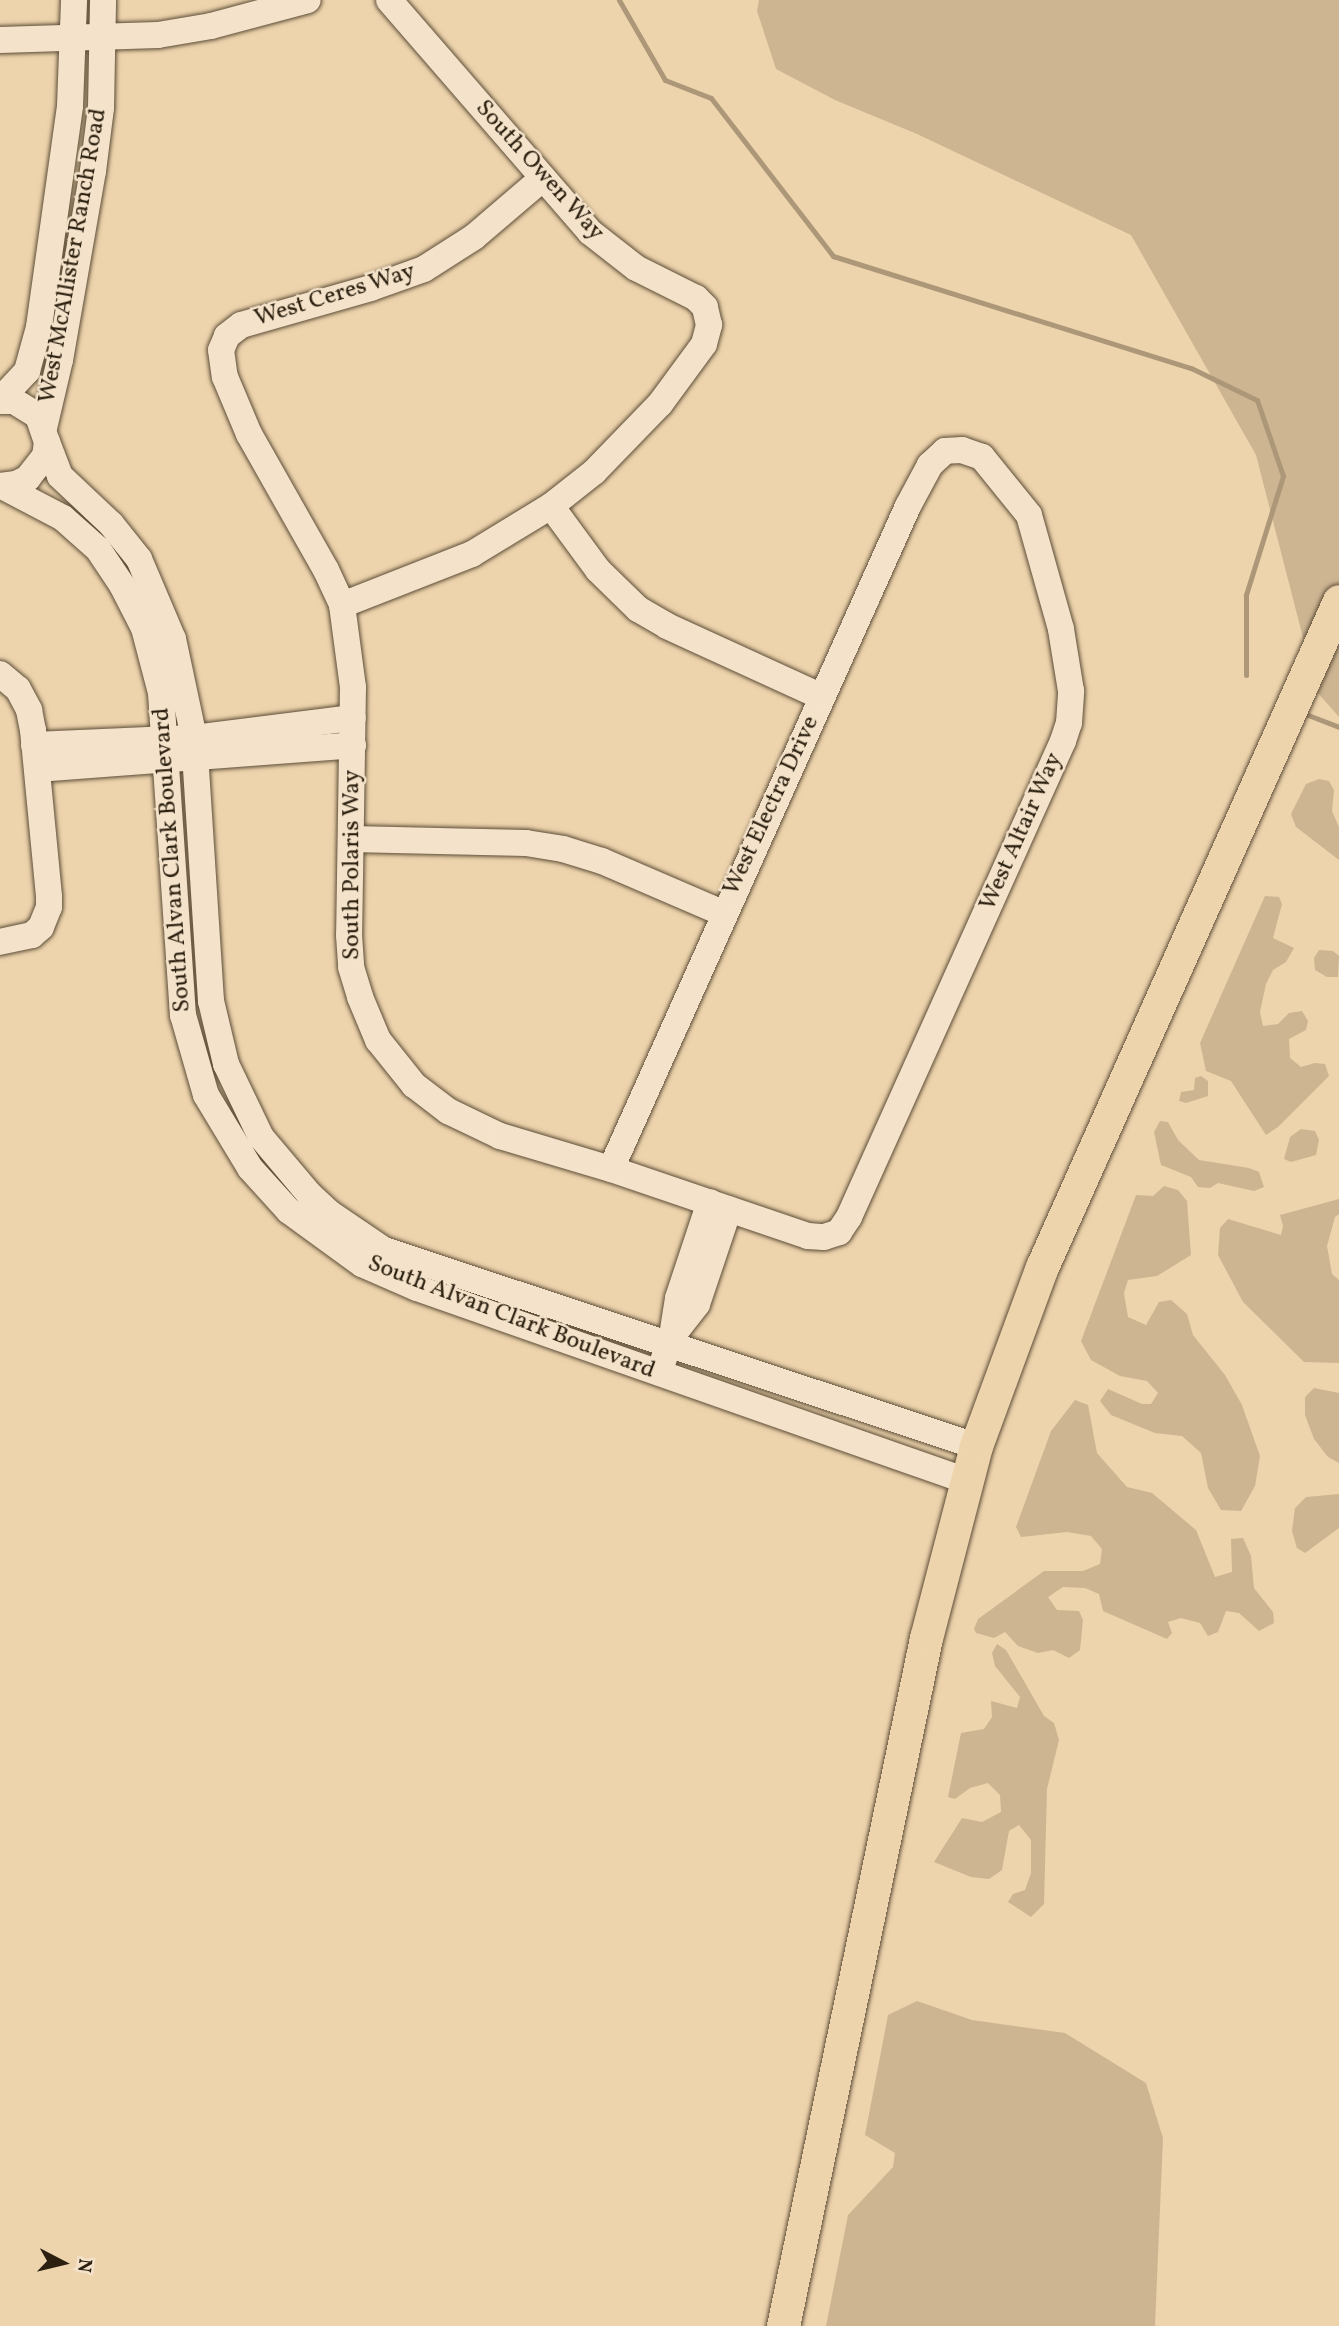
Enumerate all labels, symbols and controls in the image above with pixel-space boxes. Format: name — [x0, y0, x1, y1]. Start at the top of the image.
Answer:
street label: South Owen Way — [468, 94, 610, 248]
street label: West McAllister Ranch Road — [34, 106, 114, 406]
street label: West Ceres Way — [251, 258, 419, 334]
street label: South Alvan Clark Boulevard — [148, 707, 198, 1013]
street label: West Electra Drive — [718, 712, 826, 900]
street label: West Altair Way — [974, 748, 1070, 916]
street label: South Polaris Way — [339, 769, 367, 961]
street label: South Alvan Clark Boulevard — [363, 1250, 659, 1386]
north arrow — [28, 2228, 98, 2298]
text: N — [70, 2257, 98, 2274]

